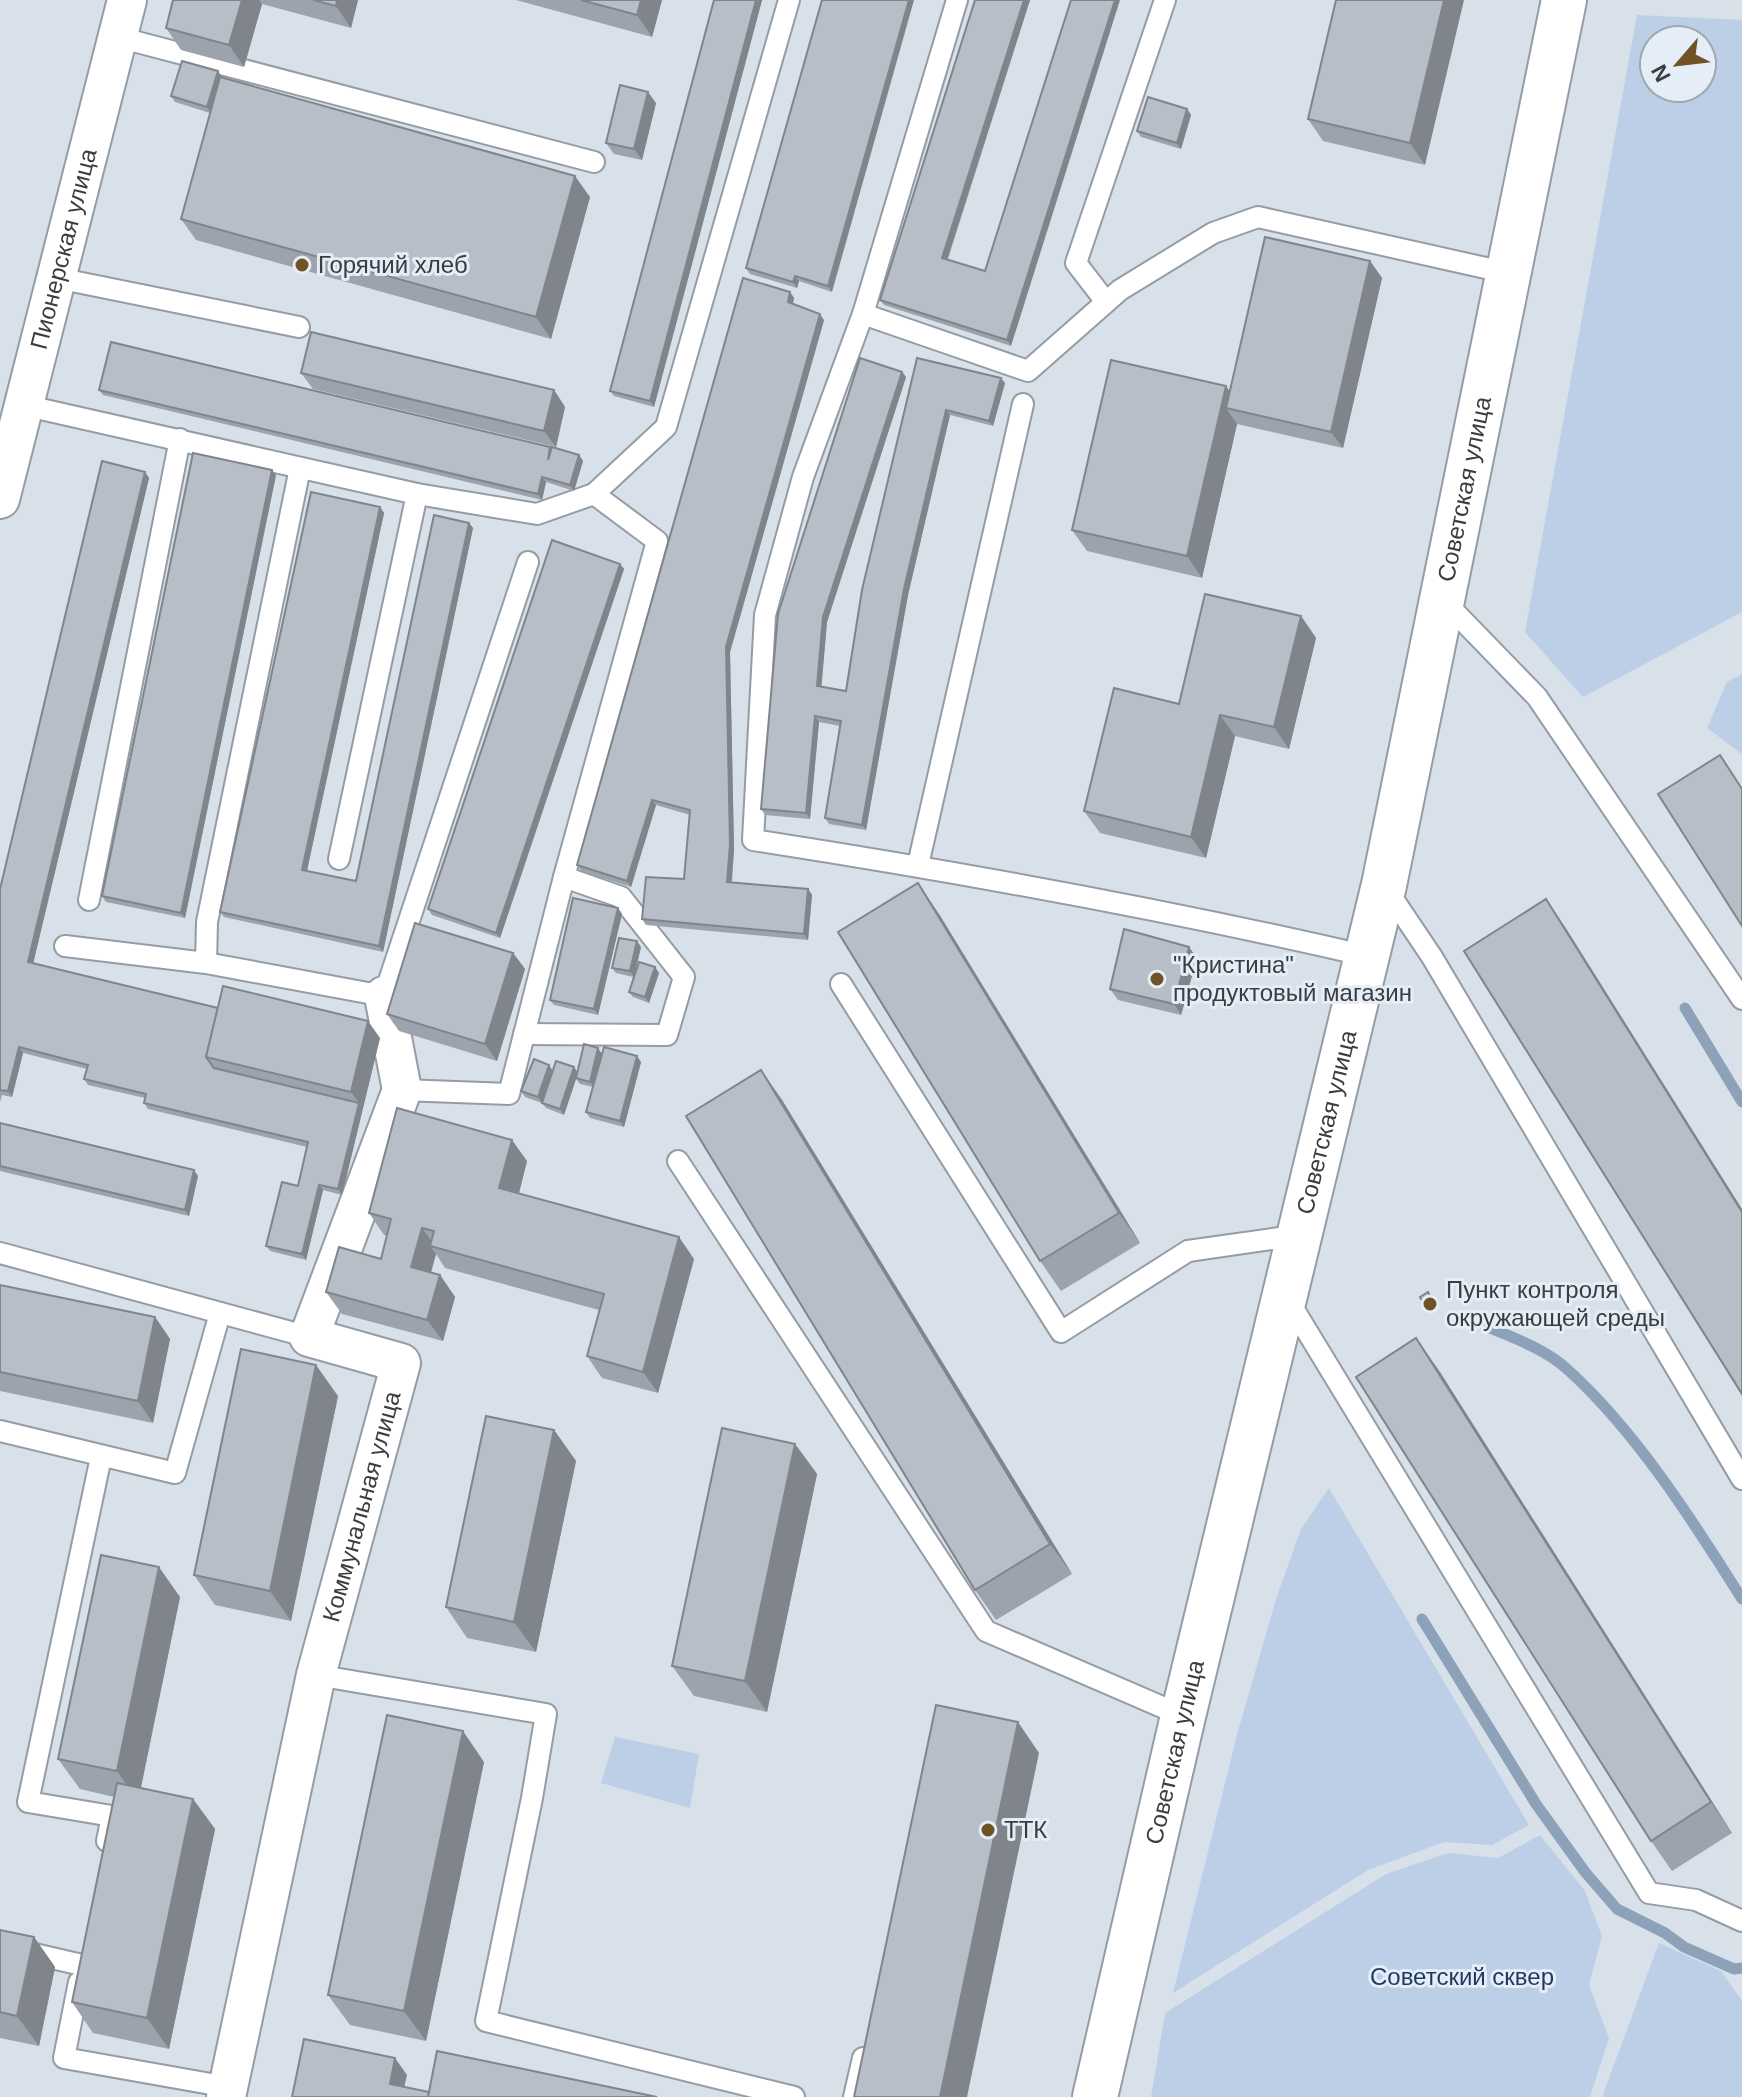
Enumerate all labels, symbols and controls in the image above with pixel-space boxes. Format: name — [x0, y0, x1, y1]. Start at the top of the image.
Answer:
north arrow — [1638, 24, 1718, 104]
text: N — [1646, 60, 1676, 86]
street label: Пионерская улица — [25, 145, 102, 352]
place label: Горячий хлеб — [318, 251, 468, 278]
marker: Горячий хлеб — [293, 256, 311, 274]
street label: Советская улица — [1432, 393, 1496, 584]
place label: "Кристина" продуктовый магазин — [1173, 951, 1412, 1006]
marker: "Кристина" продуктовый магазин — [1148, 970, 1166, 988]
street label: Советская улица — [1291, 1027, 1362, 1217]
place label: Пункт контроля окружающей среды — [1446, 1276, 1665, 1331]
marker: Пункт контроля окружающей среды — [1421, 1295, 1439, 1313]
street label: Коммунальная улица — [317, 1387, 406, 1625]
street label: Советская улица — [1140, 1656, 1209, 1847]
place label: ТТК — [1004, 1816, 1047, 1843]
marker: ТТК — [979, 1821, 997, 1839]
park label: Советский сквер — [1370, 1963, 1554, 1990]

